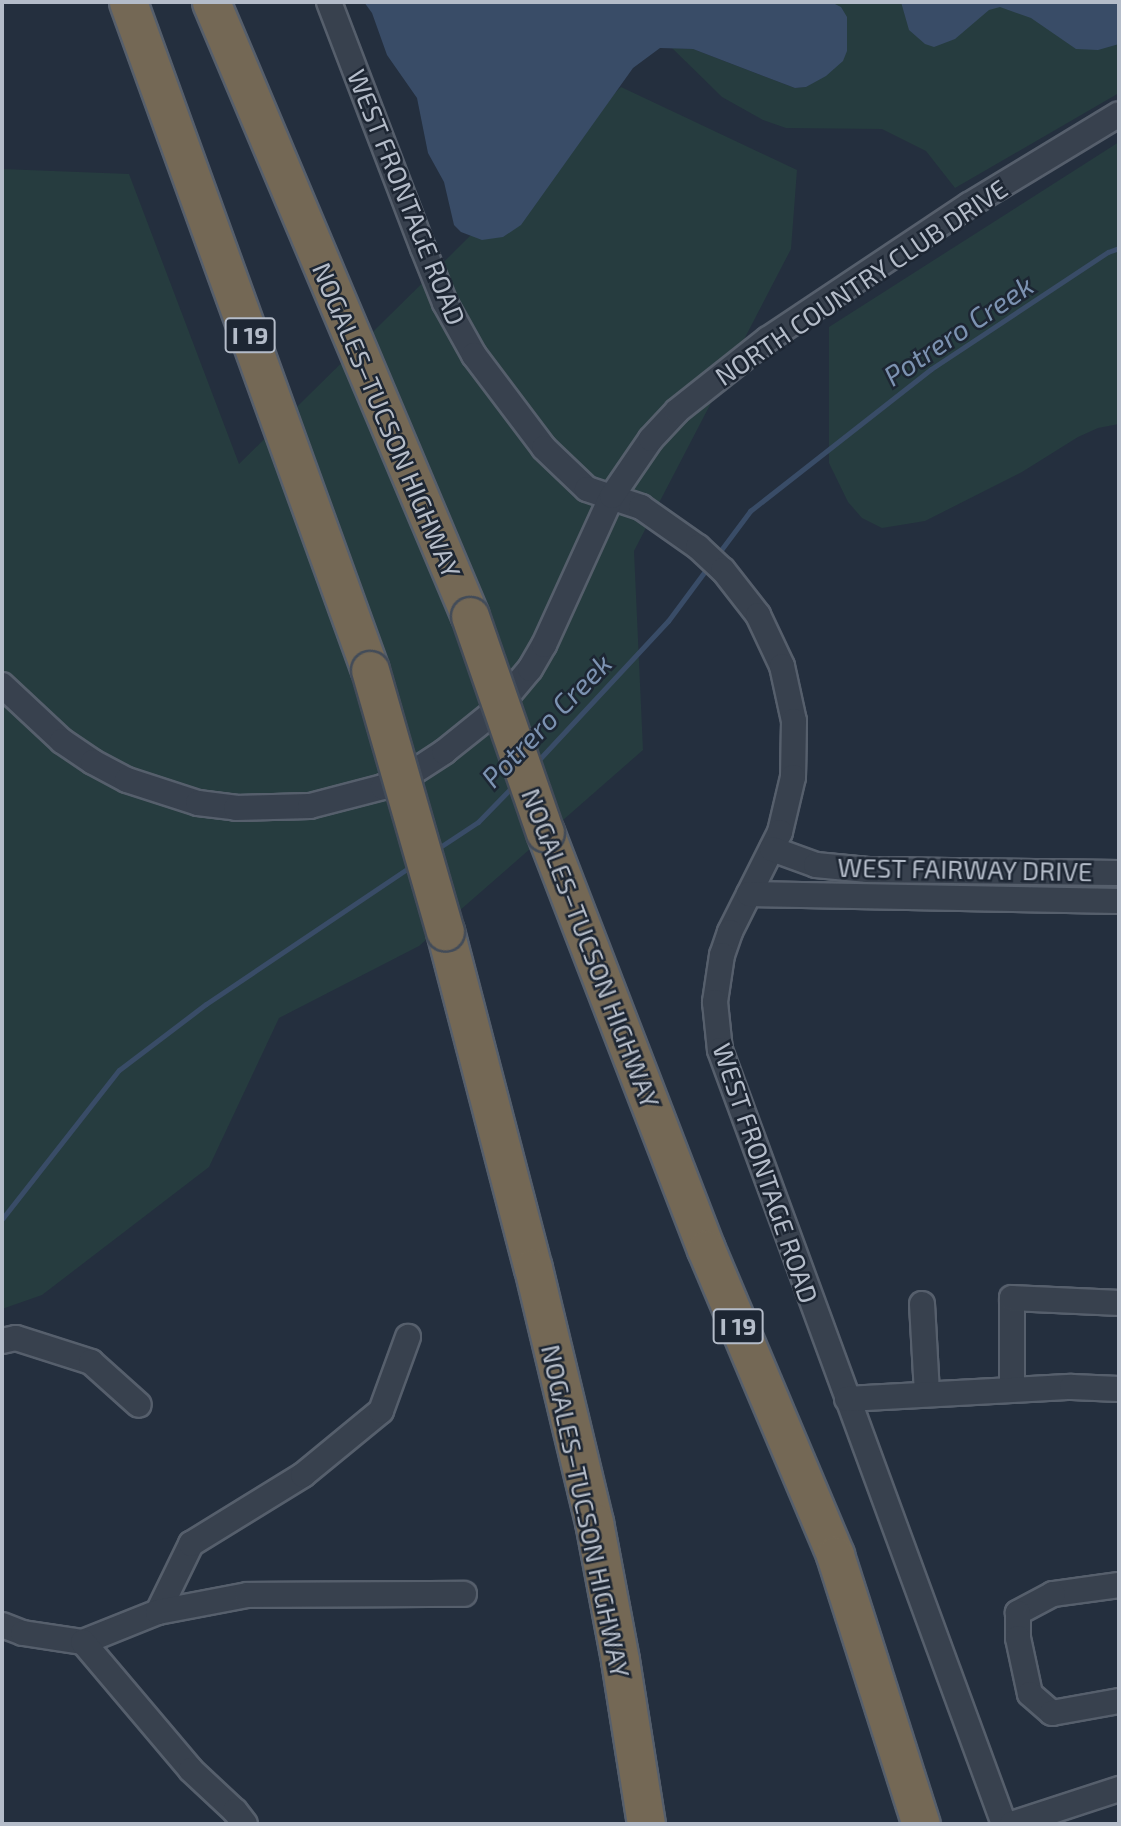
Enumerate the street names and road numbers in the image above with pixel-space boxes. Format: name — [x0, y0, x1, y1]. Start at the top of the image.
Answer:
street label: WEST FRONTAGE ROAD — [341, 64, 473, 330]
street label: NORTH COUNTRY CLUB DRIVE — [709, 172, 1013, 392]
street label: NOGALES–TUCSON HIGHWAY — [306, 258, 468, 582]
road number: I 19 — [224, 314, 276, 356]
street label: NOGALES–TUCSON HIGHWAY — [516, 784, 666, 1112]
street label: WEST FAIRWAY DRIVE — [837, 851, 1093, 887]
street label: WEST FRONTAGE ROAD — [707, 1039, 825, 1307]
road number: I 19 — [712, 1306, 764, 1346]
street label: NOGALES–TUCSON HIGHWAY — [535, 1342, 637, 1680]

